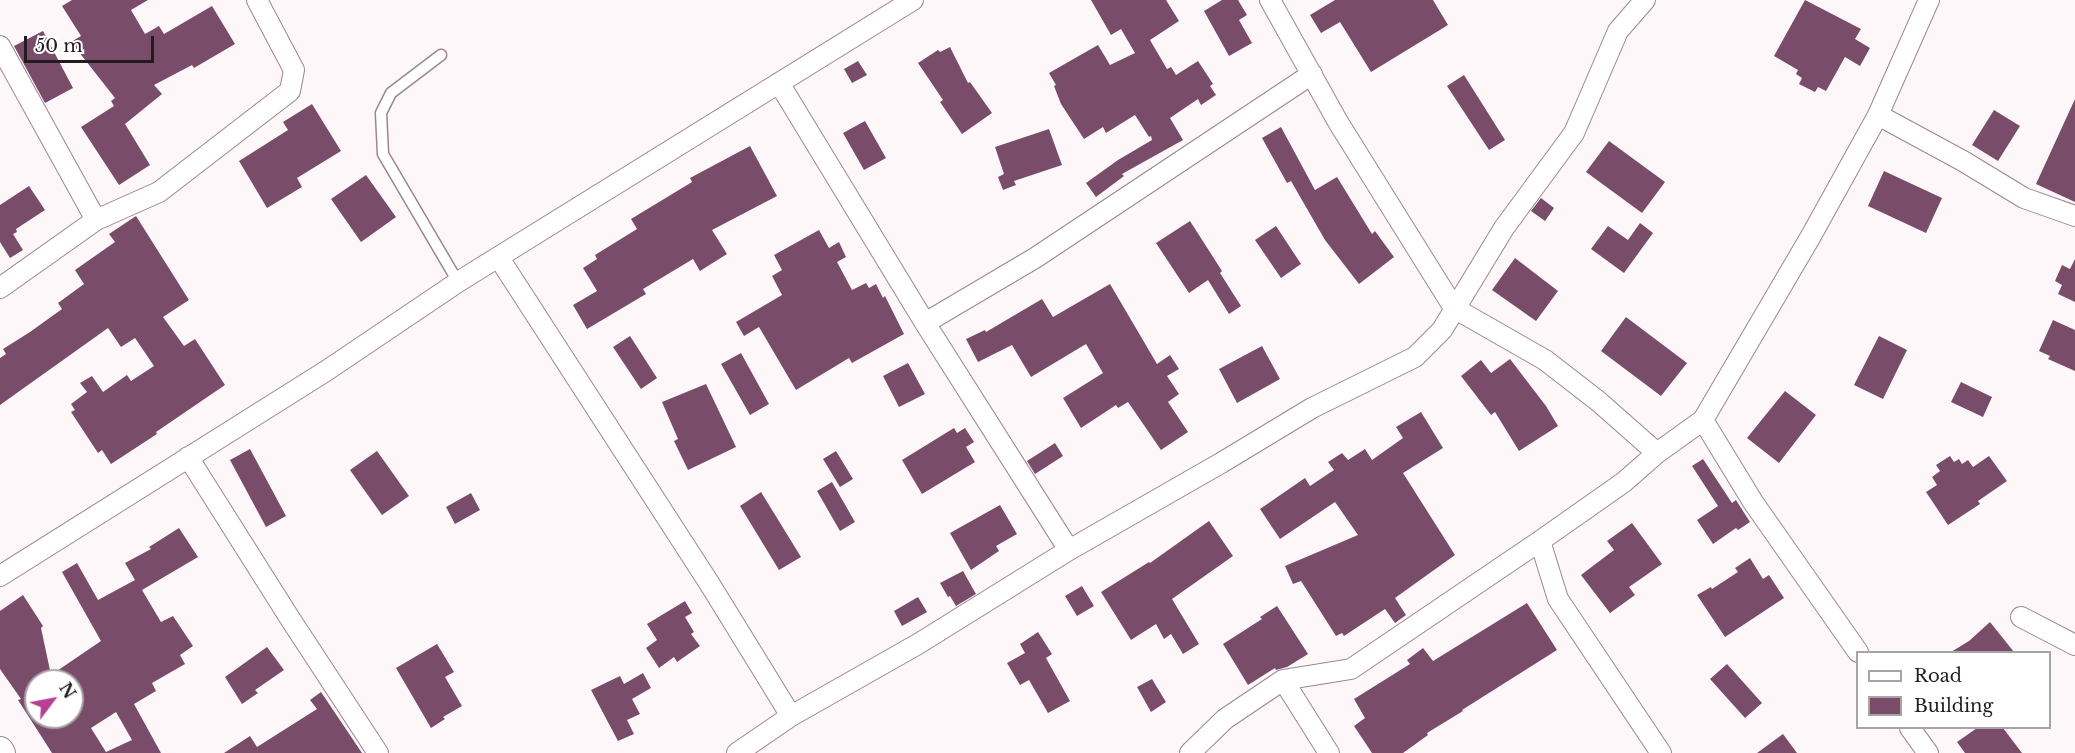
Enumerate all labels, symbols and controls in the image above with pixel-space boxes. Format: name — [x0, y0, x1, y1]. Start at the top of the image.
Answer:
scale bar — [27, 24, 158, 62]
text: 50 m — [35, 35, 83, 57]
legend — [1856, 651, 2051, 729]
text: Road — [1914, 665, 1962, 687]
north arrow — [24, 669, 84, 729]
text: N — [55, 679, 80, 702]
text: Building — [1914, 695, 1993, 717]

